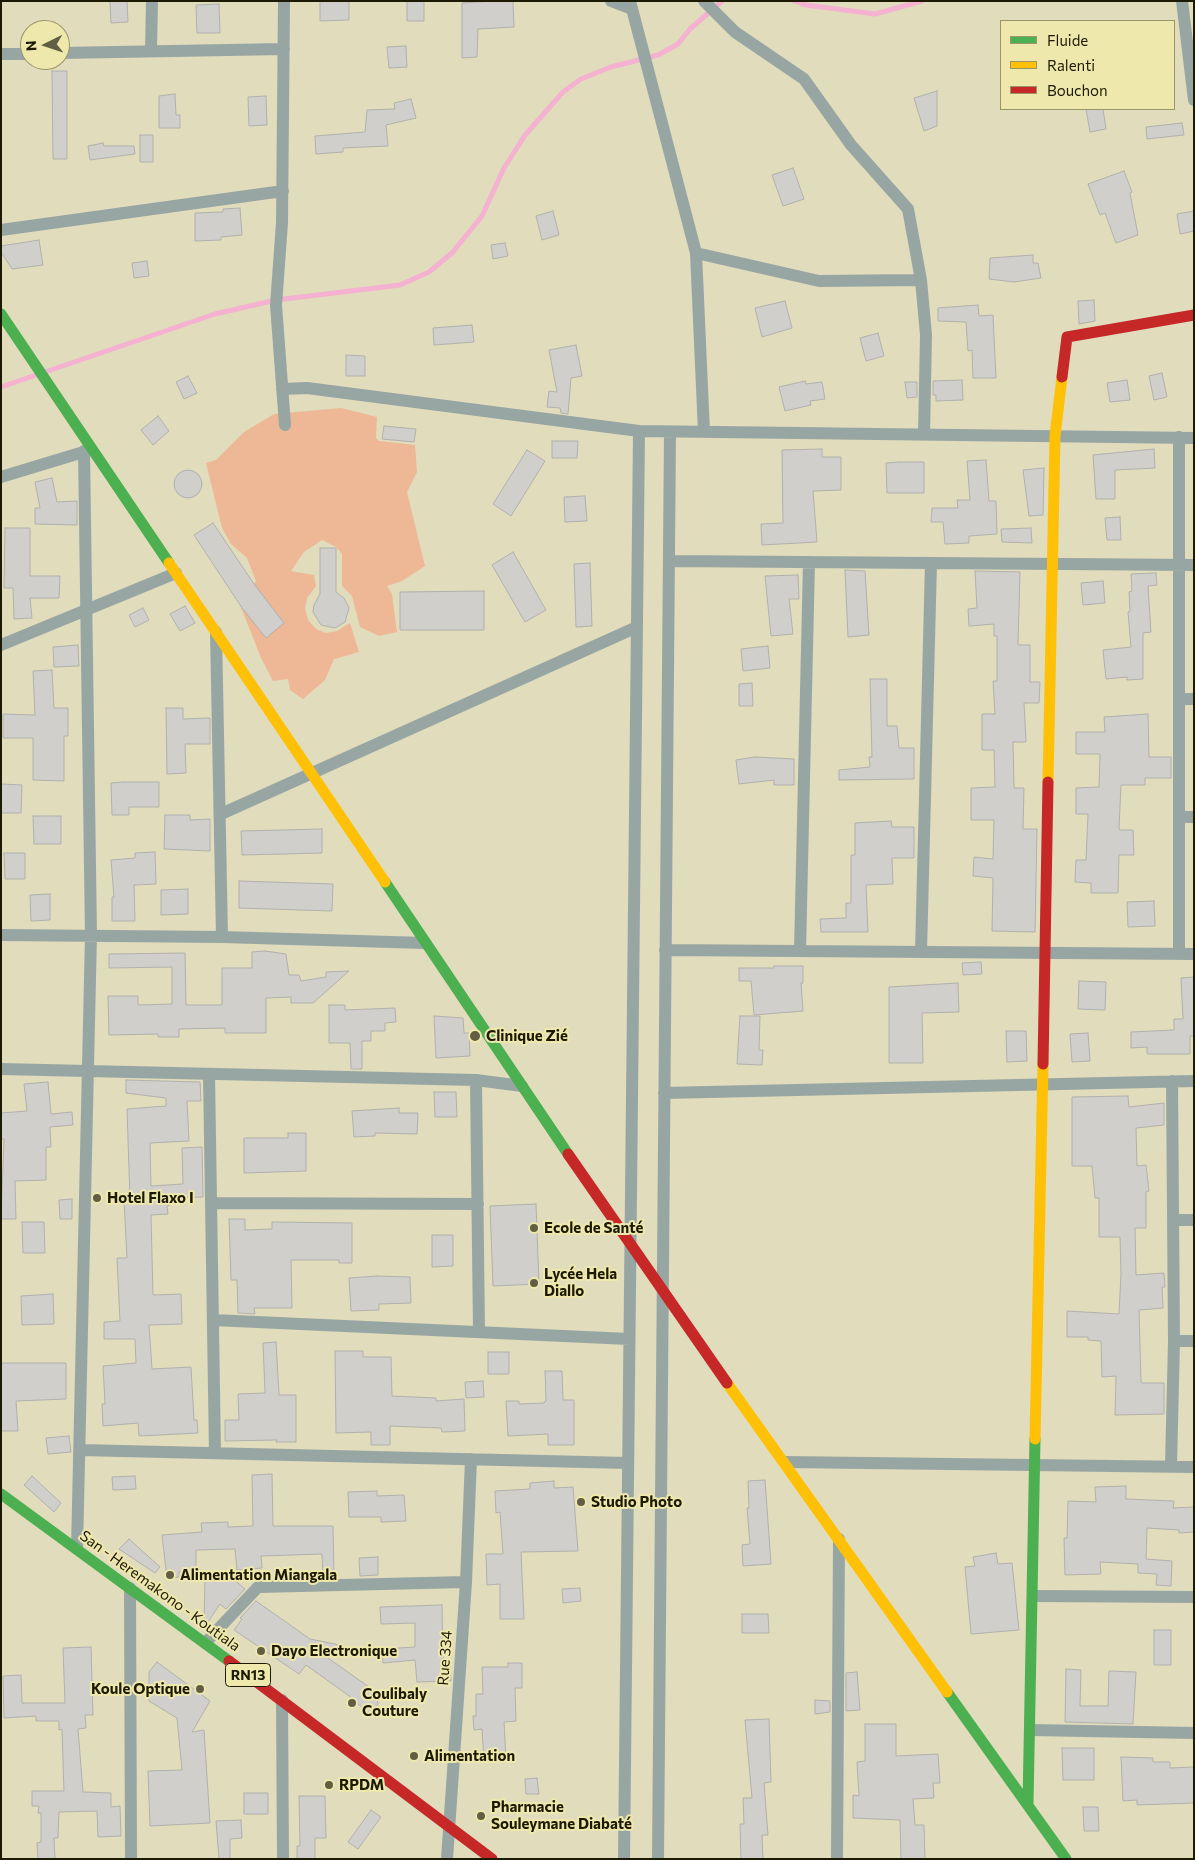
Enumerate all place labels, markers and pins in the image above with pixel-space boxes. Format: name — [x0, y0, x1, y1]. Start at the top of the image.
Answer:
place label: Clinique Zié — [486, 1027, 568, 1045]
marker: Clinique Zié — [468, 1029, 482, 1043]
place label: Hotel Flaxo I — [107, 1189, 194, 1207]
marker: Hotel Flaxo I — [91, 1192, 103, 1204]
place label: Ecole de Santé — [544, 1219, 643, 1237]
marker: Ecole de Santé — [528, 1222, 540, 1234]
place label: Lycée Hela Diallo — [544, 1265, 617, 1300]
marker: Lycée Hela Diallo — [528, 1277, 540, 1289]
place label: Studio Photo — [591, 1493, 682, 1511]
marker: Studio Photo — [575, 1496, 587, 1508]
place label: Alimentation Miangala — [180, 1566, 337, 1584]
marker: Alimentation Miangala — [164, 1569, 176, 1581]
place label: Dayo Electronique — [271, 1642, 397, 1660]
marker: Dayo Electronique — [255, 1645, 267, 1657]
place label: Koule Optique — [91, 1680, 190, 1698]
marker: Koule Optique — [194, 1683, 206, 1695]
place label: Coulibaly Couture — [362, 1685, 427, 1720]
marker: Coulibaly Couture — [346, 1697, 358, 1709]
place label: Alimentation — [424, 1747, 515, 1765]
marker: Alimentation — [408, 1750, 420, 1762]
place label: RPDM — [339, 1776, 384, 1794]
marker: RPDM — [323, 1779, 335, 1791]
place label: Pharmacie Souleymane Diabaté — [491, 1798, 632, 1833]
marker: Pharmacie Souleymane Diabaté — [475, 1810, 487, 1822]

